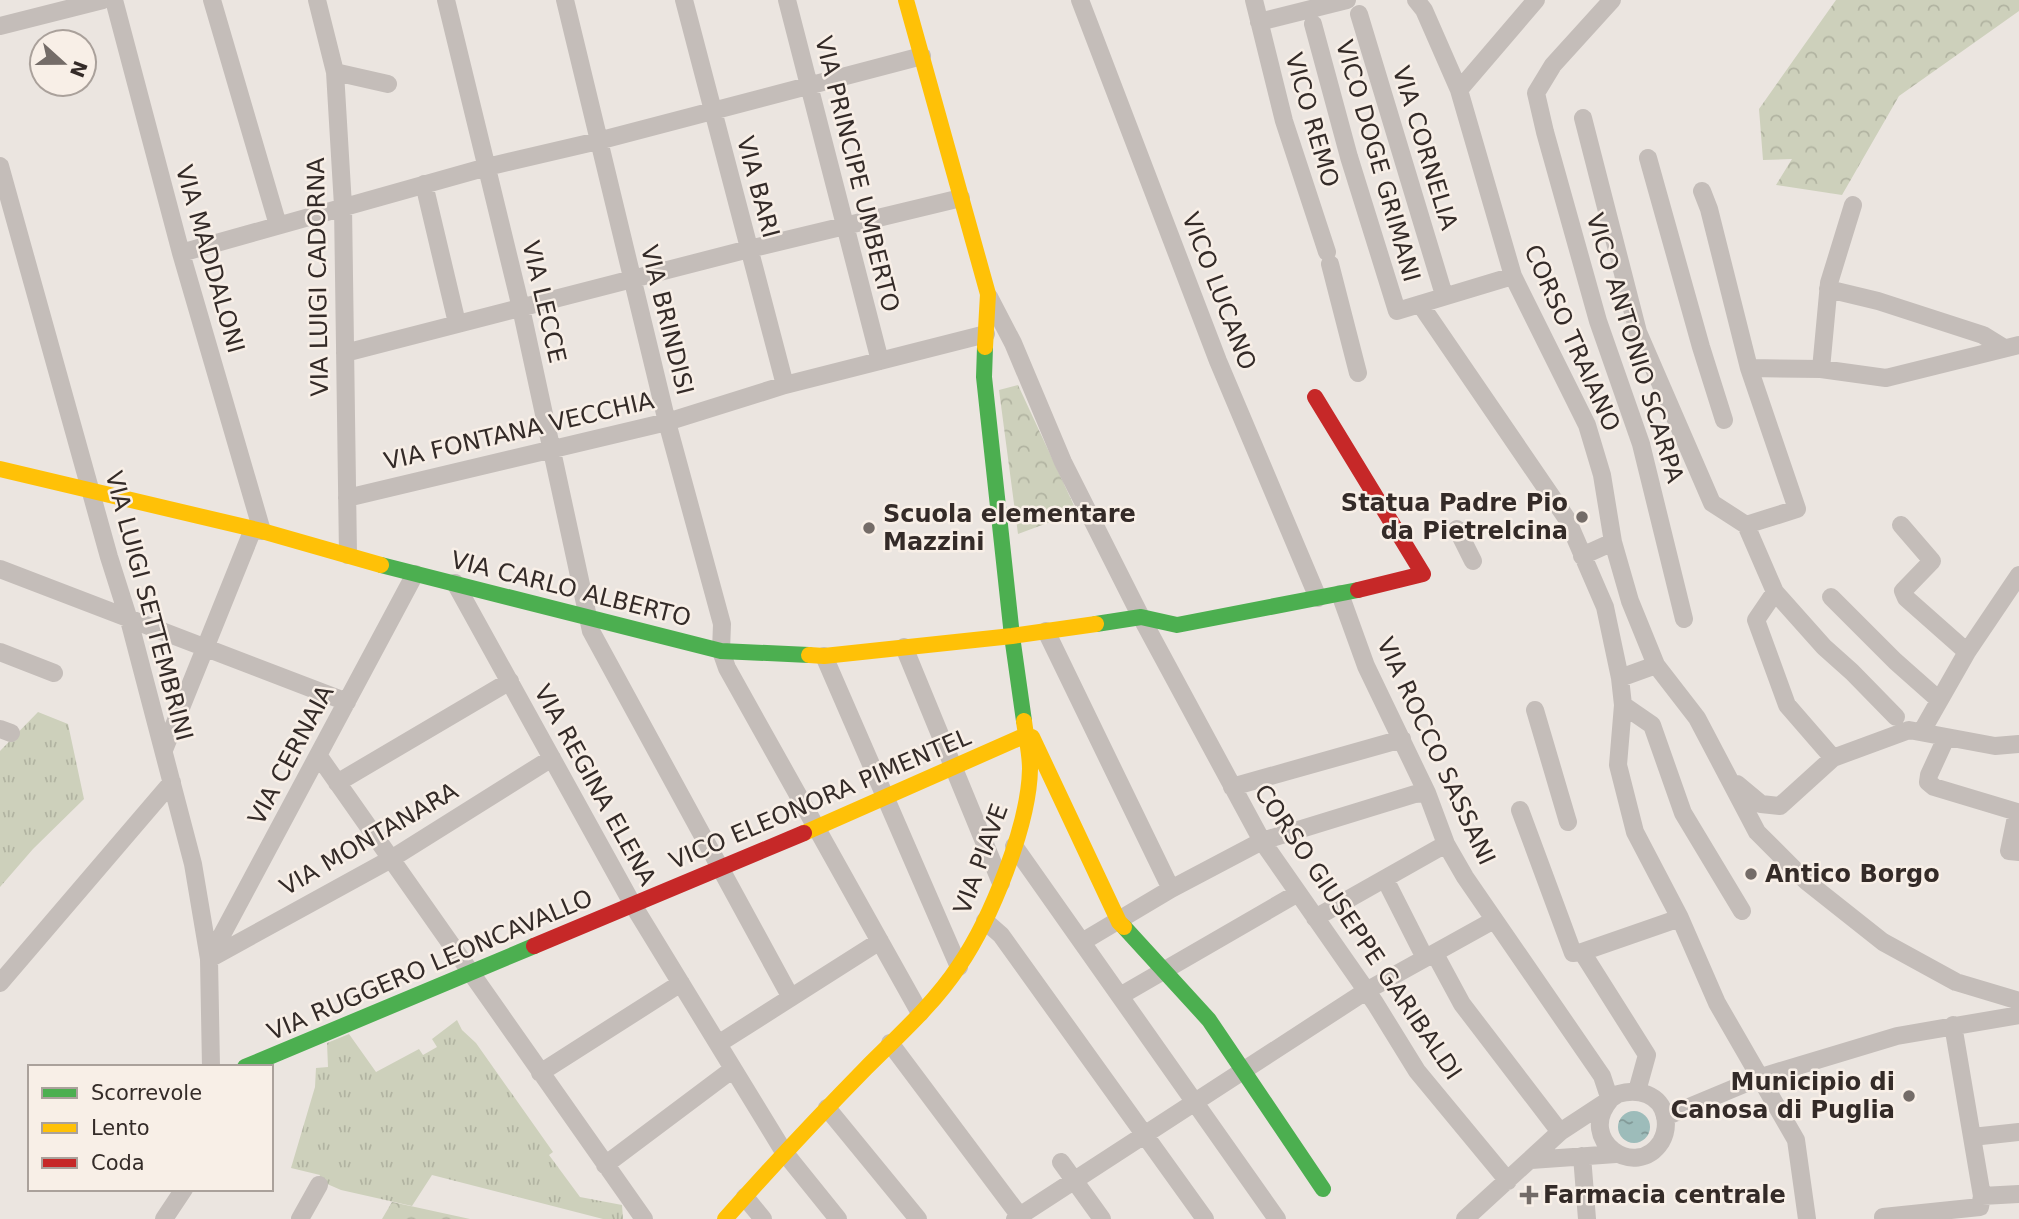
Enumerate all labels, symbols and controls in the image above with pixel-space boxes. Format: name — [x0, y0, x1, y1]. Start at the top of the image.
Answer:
north arrow — [28, 28, 98, 98]
street label: VIA PRINCIPE UMBERTO — [809, 33, 905, 315]
street label: VICO DOGE GRIMANI — [1330, 37, 1426, 285]
street label: VICO REMO — [1279, 50, 1345, 190]
text: N — [66, 58, 92, 80]
street label: VIA CORNELIA — [1387, 63, 1463, 234]
street label: VIA BARI — [731, 133, 785, 241]
street label: VIA LUIGI CADORNA — [302, 157, 334, 397]
street label: VIA MADDALONI — [170, 162, 250, 356]
street label: VICO LUCANO — [1176, 208, 1262, 374]
street label: VICO ANTONIO SCARPA — [1581, 210, 1690, 487]
street label: VIA LECCE — [516, 238, 572, 366]
street label: CORSO TRAIANO — [1518, 240, 1626, 436]
street label: VIA BRINDISI — [635, 242, 699, 398]
street label: VIA FONTANA VECCHIA — [381, 386, 657, 476]
street label: VIA LUIGI SETTEMBRINI — [99, 468, 199, 744]
place label: Statua Padre Pio da Pietrelcina — [1341, 489, 1568, 545]
place label: Scuola elementare Mazzini — [883, 500, 1136, 556]
marker: Statua Padre Pio da Pietrelcina — [1574, 509, 1590, 525]
marker: Scuola elementare Mazzini — [861, 520, 877, 536]
street label: VIA CARLO ALBERTO — [448, 546, 694, 632]
street label: VIA ROCCO SASSANI — [1371, 633, 1501, 869]
street label: VIA CERNAIA — [242, 680, 340, 830]
street label: VIA REGINA ELENA — [528, 680, 662, 891]
street label: VICO ELEONORA PIMENTEL — [665, 722, 975, 875]
street label: VIA MONTANARA — [275, 776, 463, 901]
street label: CORSO GIUSEPPE GARIBALDI — [1249, 779, 1467, 1085]
street label: VIA PIAVE — [948, 800, 1014, 918]
place label: Antico Borgo — [1765, 860, 1940, 888]
marker: Antico Borgo — [1743, 866, 1759, 882]
street label: VIA RUGGERO LEONCAVALLO — [263, 884, 597, 1046]
legend — [28, 1065, 273, 1191]
place label: Municipio di Canosa di Puglia — [1671, 1068, 1895, 1124]
text: Scorrevole — [91, 1081, 202, 1105]
marker: Municipio di Canosa di Puglia — [1901, 1088, 1917, 1104]
text: Lento — [91, 1116, 150, 1140]
text: Coda — [91, 1151, 145, 1175]
place label: Farmacia centrale — [1543, 1181, 1786, 1209]
marker: Farmacia centrale — [1521, 1187, 1537, 1203]

